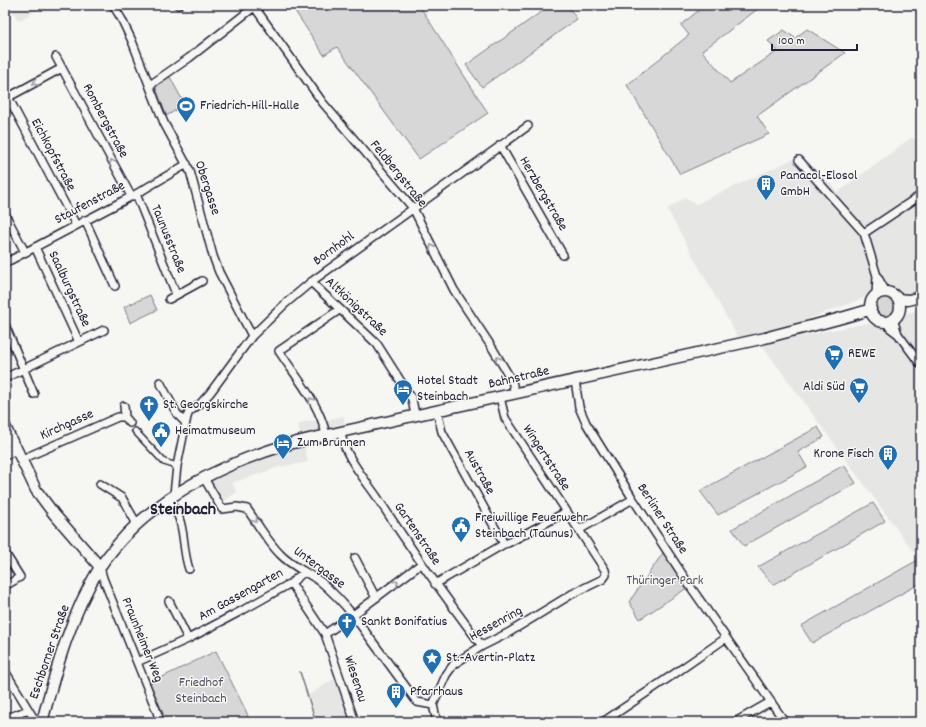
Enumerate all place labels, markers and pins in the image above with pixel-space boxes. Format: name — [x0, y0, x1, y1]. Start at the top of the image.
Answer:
sports icon: Friedrich-Hill-Halle — [175, 95, 197, 123]
place label: Friedrich-Hill-Halle — [200, 96, 299, 116]
place label: Panacol-Elosol GmbH — [780, 166, 858, 202]
building icon: Panacol-Elosol GmbH — [755, 173, 777, 201]
supermarket icon: REWE — [823, 343, 845, 371]
place label: REWE — [848, 344, 876, 364]
place label: Hotel Stadt Steinbach — [417, 371, 478, 407]
supermarket icon: Aldi Süd — [848, 376, 870, 404]
place label: Aldi Süd — [803, 377, 845, 397]
hotel icon: Hotel Stadt Steinbach — [392, 378, 414, 406]
church icon: St. Georgskirche — [138, 394, 160, 422]
place label: St. Georgskirche — [163, 395, 248, 415]
public building icon: Heimatmuseum — [150, 420, 172, 448]
place label: Heimatmuseum — [175, 421, 256, 441]
hotel icon: Zum Brunnen — [272, 432, 294, 460]
place label: Zum Brunnen — [297, 433, 365, 453]
building icon: Krone Fisch — [877, 443, 899, 471]
place label: Krone Fisch — [814, 444, 874, 464]
place label: Freiwillige Feuerwehr Steinbach (Taunus) — [475, 508, 589, 544]
public building icon: Freiwillige Feuerwehr Steinbach (Taunus) — [450, 515, 472, 543]
church icon: Sankt Bonifatius — [336, 611, 358, 639]
place label: Sankt Bonifatius — [361, 612, 447, 632]
place icon: St.-Avertin-Platz — [421, 647, 443, 675]
place label: St.-Avertin-Platz — [446, 648, 536, 668]
building icon: Pfarrhaus — [385, 681, 407, 709]
place label: Pfarrhaus — [410, 682, 463, 702]

